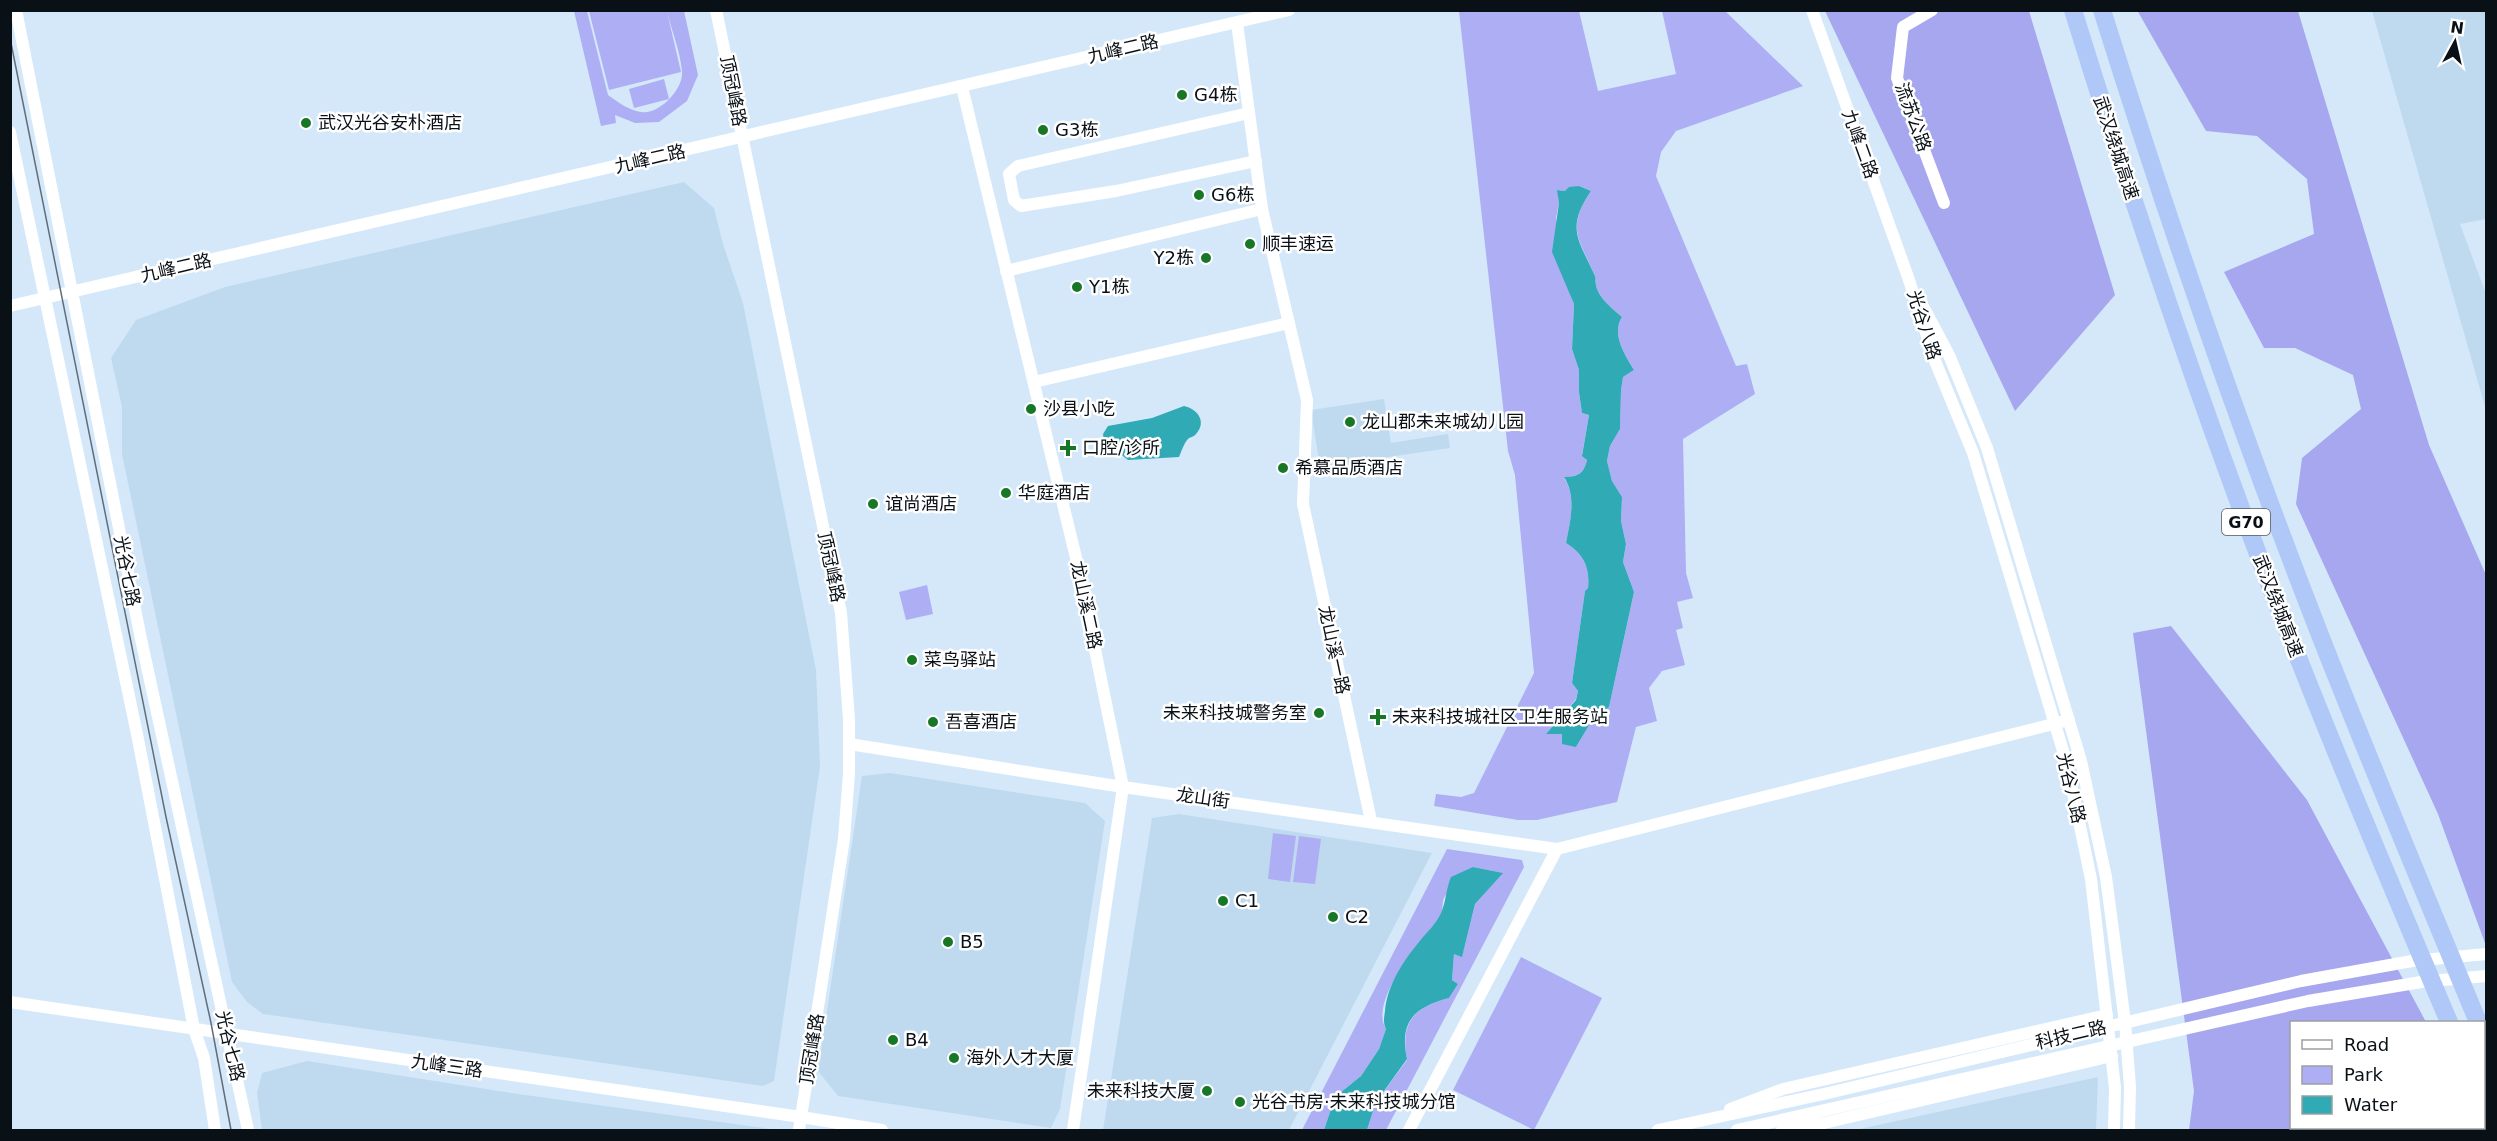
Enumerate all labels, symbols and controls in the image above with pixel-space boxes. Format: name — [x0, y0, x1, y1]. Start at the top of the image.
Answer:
north arrow — [2425, 12, 2485, 72]
text: N — [2449, 17, 2465, 38]
street label: 九峰二路 — [1085, 30, 1160, 67]
street label: 顶冠峰路 — [716, 54, 751, 128]
street label: 流苏公路 — [1891, 79, 1936, 154]
place label: G4栋 — [1194, 84, 1237, 105]
marker: G4栋 — [1175, 88, 1189, 102]
street label: 武汉绕城高速 — [2090, 93, 2143, 202]
street label: 九峰二路 — [1838, 106, 1883, 181]
place label: 武汉光谷安朴酒店 — [318, 112, 462, 133]
marker: 武汉光谷安朴酒店 — [299, 116, 313, 130]
place label: G3栋 — [1055, 119, 1098, 140]
marker: G3栋 — [1036, 123, 1050, 137]
street label: 九峰二路 — [612, 140, 687, 177]
place label: G6栋 — [1211, 184, 1254, 205]
marker: G6栋 — [1192, 188, 1206, 202]
place label: 顺丰速运 — [1262, 233, 1334, 254]
marker: 顺丰速运 — [1243, 237, 1257, 251]
place label: Y2栋 — [1153, 247, 1194, 268]
street label: 九峰二路 — [138, 249, 213, 286]
marker: Y2栋 — [1199, 251, 1213, 265]
place label: Y1栋 — [1088, 276, 1129, 297]
marker: Y1栋 — [1070, 280, 1084, 294]
street label: 光谷八路 — [1903, 287, 1946, 362]
place label: 沙县小吃 — [1043, 398, 1115, 419]
marker: 沙县小吃 — [1024, 402, 1038, 416]
place label: 龙山郡未来城幼儿园 — [1362, 411, 1524, 432]
marker: 龙山郡未来城幼儿园 — [1343, 415, 1357, 429]
place label: 口腔/诊所 — [1082, 437, 1160, 458]
marker: 口腔/诊所 — [1059, 439, 1077, 457]
place label: 希慕品质酒店 — [1295, 457, 1403, 478]
marker: 希慕品质酒店 — [1276, 461, 1290, 475]
place label: 华庭酒店 — [1018, 482, 1090, 503]
marker: 华庭酒店 — [999, 486, 1013, 500]
place label: 谊尚酒店 — [885, 493, 957, 514]
marker: 谊尚酒店 — [866, 497, 880, 511]
road number: G70 — [2222, 509, 2270, 535]
street label: 顶冠峰路 — [814, 529, 849, 604]
street label: 光谷七路 — [110, 534, 145, 608]
street label: 武汉绕城高速 — [2249, 552, 2308, 660]
street label: 龙山溪二路 — [1067, 559, 1106, 651]
street label: 龙山溪一路 — [1315, 604, 1354, 696]
place label: 菜鸟驿站 — [924, 649, 996, 670]
marker: 菜鸟驿站 — [905, 653, 919, 667]
place label: 未来科技城警务室 — [1163, 702, 1307, 723]
marker: 未来科技城警务室 — [1312, 706, 1326, 720]
place label: 未来科技城社区卫生服务站 — [1392, 706, 1608, 727]
marker: 未来科技城社区卫生服务站 — [1369, 708, 1387, 726]
place label: 吾喜酒店 — [945, 711, 1017, 732]
marker: 吾喜酒店 — [926, 715, 940, 729]
street label: 光谷八路 — [2053, 750, 2090, 825]
street label: 龙山街 — [1175, 783, 1231, 812]
place label: C1 — [1235, 890, 1259, 911]
marker: C1 — [1216, 894, 1230, 908]
place label: C2 — [1345, 906, 1369, 927]
marker: C2 — [1326, 910, 1340, 924]
place label: B5 — [960, 931, 984, 952]
marker: B5 — [941, 935, 955, 949]
street label: 光谷七路 — [212, 1008, 249, 1083]
street label: 顶冠峰路 — [796, 1012, 828, 1086]
street label: 科技二路 — [2033, 1016, 2108, 1053]
legend — [2290, 1021, 2485, 1129]
place label: B4 — [905, 1029, 929, 1050]
marker: B4 — [886, 1033, 900, 1047]
text: Road — [2344, 1034, 2389, 1055]
place label: 海外人才大厦 — [966, 1047, 1074, 1068]
street label: 九峰三路 — [410, 1050, 484, 1081]
marker: 海外人才大厦 — [947, 1051, 961, 1065]
text: Park — [2344, 1064, 2383, 1085]
place label: 未来科技大厦 — [1087, 1080, 1195, 1101]
marker: 未来科技大厦 — [1200, 1084, 1214, 1098]
place label: 光谷书房·未来科技城分馆 — [1252, 1091, 1456, 1112]
text: Water — [2344, 1094, 2398, 1115]
marker: 光谷书房·未来科技城分馆 — [1233, 1095, 1247, 1109]

